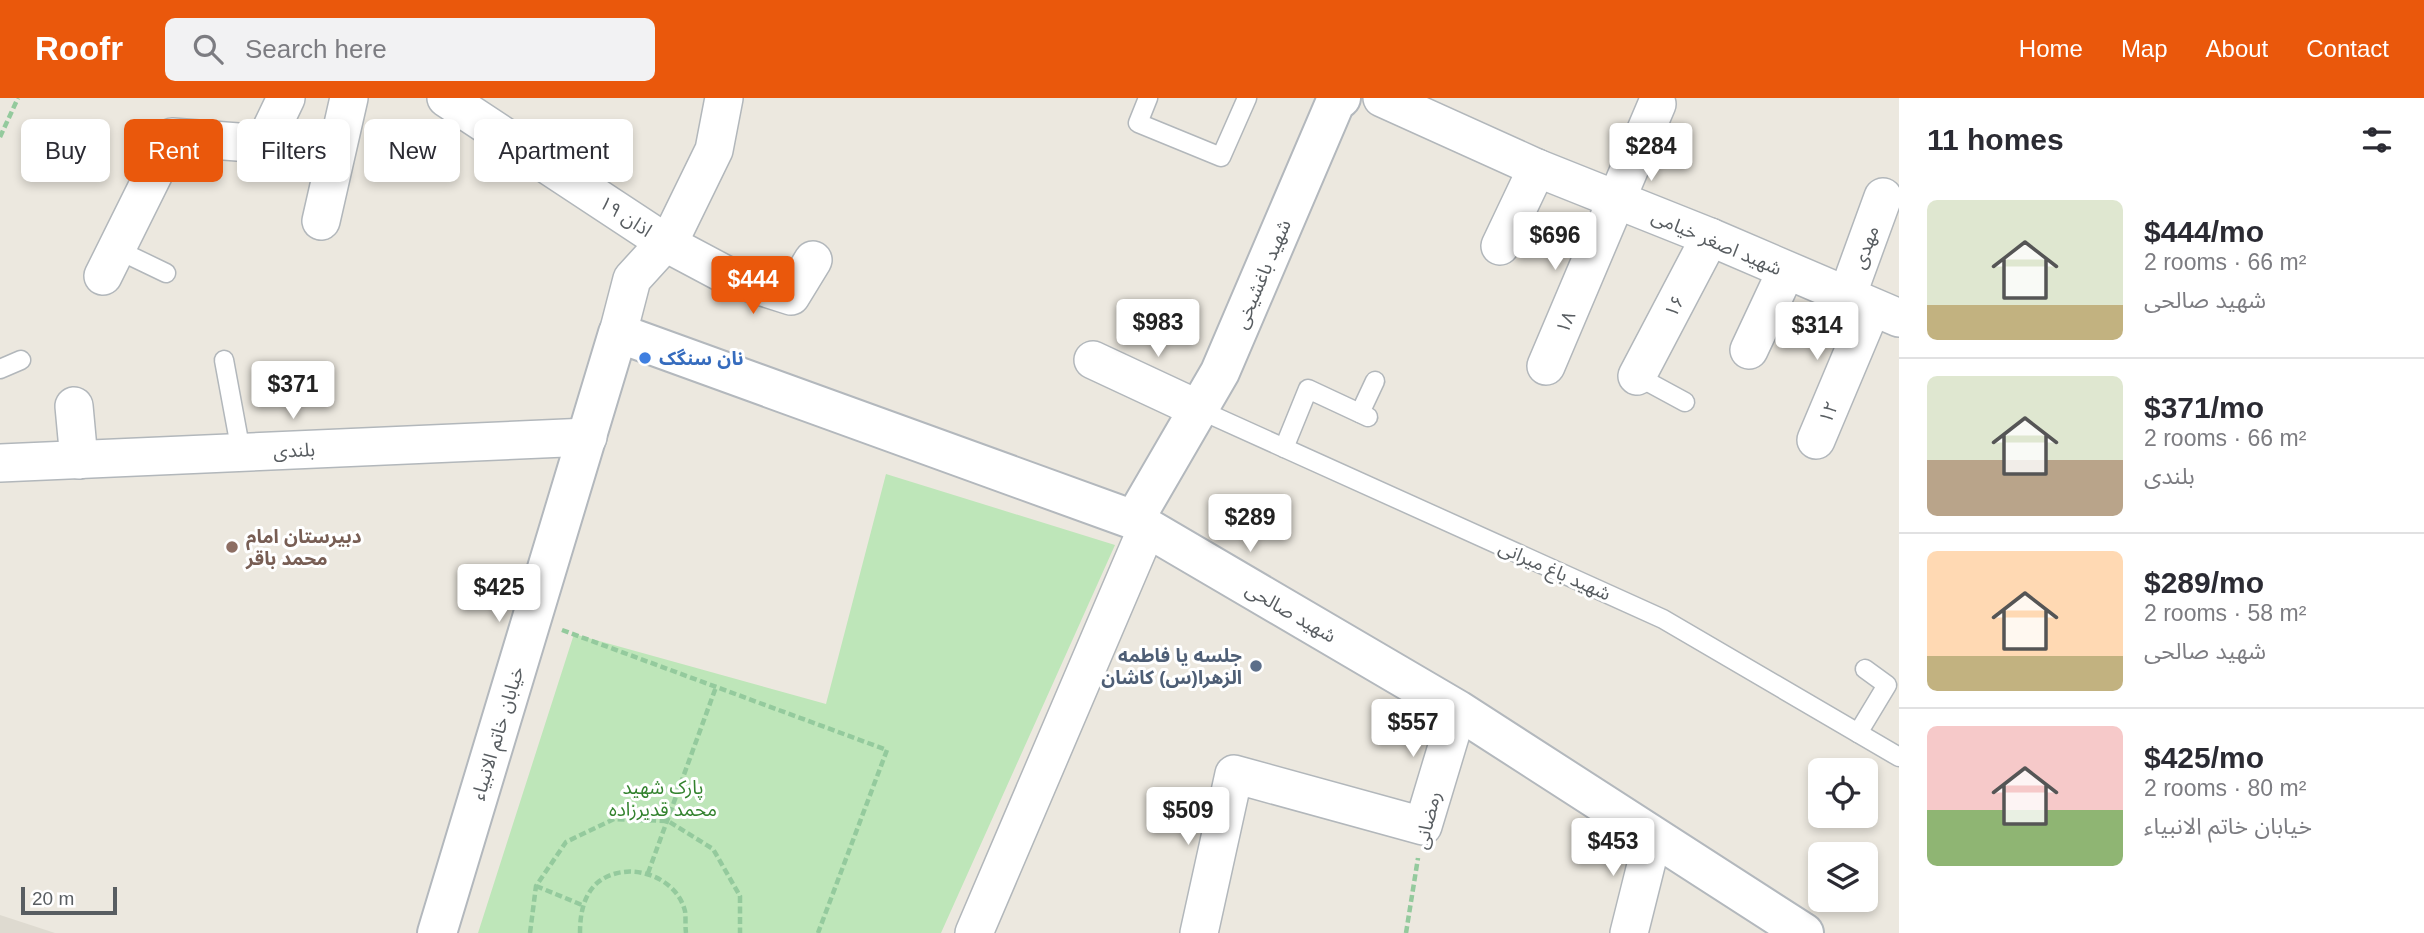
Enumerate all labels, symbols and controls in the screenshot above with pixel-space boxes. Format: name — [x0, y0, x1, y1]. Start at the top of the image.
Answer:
search box — [165, 18, 655, 81]
text: Roofr — [35, 30, 123, 67]
icon: search — [189, 30, 227, 68]
text: Search here — [245, 34, 387, 64]
text: Home — [2019, 35, 2083, 62]
text: Map — [2121, 35, 2168, 62]
text: About — [2206, 35, 2268, 62]
text: Contact — [2306, 35, 2389, 62]
chip: Buy — [21, 119, 110, 182]
chip: Rent — [124, 119, 223, 182]
chip: Filters — [237, 119, 350, 182]
chip: New — [364, 119, 460, 182]
chip: Apartment — [474, 119, 633, 182]
icon: filters — [2358, 121, 2396, 159]
pin: $284 — [1610, 123, 1692, 183]
text: 11 homes — [1927, 123, 2064, 156]
text: $284 — [1625, 133, 1677, 159]
street label: اذان ۱۹ — [596, 192, 656, 241]
street label: شهید اصغر خیامی — [1648, 206, 1785, 280]
pin: $696 — [1514, 212, 1596, 272]
text: $444/mo — [2144, 215, 2264, 248]
street label: شهید باغشیخی — [1230, 216, 1296, 332]
text: $696 — [1529, 222, 1581, 248]
street label: مهدی — [1848, 223, 1883, 272]
icon: home — [1983, 228, 2067, 312]
text: 2 rooms · 66 m² — [2144, 249, 2306, 275]
pin: $444 — [712, 256, 794, 316]
text: $444 — [727, 266, 779, 292]
text: شهید صالحی — [2144, 287, 2266, 313]
street label: ۱۶ — [1660, 292, 1689, 321]
pin: $983 — [1117, 300, 1199, 359]
pin: $314 — [1776, 302, 1858, 362]
street label: ۱۸ — [1552, 308, 1579, 336]
text: $983 — [1132, 309, 1184, 335]
text: $314 — [1791, 312, 1843, 338]
place label: نان سنگک — [659, 348, 744, 369]
marker: نان سنگک — [637, 350, 653, 366]
pin: $371 — [252, 362, 334, 421]
text: $371 — [267, 371, 319, 397]
text: $371/mo — [2144, 391, 2264, 424]
street label: ۱۲ — [1815, 398, 1842, 426]
icon: home — [1983, 404, 2067, 488]
text: 2 rooms · 66 m² — [2144, 425, 2306, 451]
street label: بلندی — [273, 439, 315, 462]
text: بلندی — [2144, 463, 2195, 489]
pin: $289 — [1209, 494, 1291, 554]
text: $289 — [1224, 504, 1276, 530]
place label: دبیرستان امام محمد باقر — [245, 526, 362, 570]
street label: شهید باغ میرانی — [1494, 536, 1614, 607]
marker: دبیرستان امام محمد باقر — [224, 539, 240, 555]
pin: $425 — [458, 564, 540, 624]
text: $289/mo — [2144, 566, 2264, 599]
text: $425 — [473, 574, 525, 600]
street label: شهید صالحی — [1241, 578, 1340, 648]
icon: home — [1983, 579, 2067, 663]
text: 2 rooms · 58 m² — [2144, 600, 2306, 626]
text: شهید صالحی — [2144, 638, 2266, 664]
place label: جلسه یا فاطمه الزهرا(س) کاشان — [1101, 645, 1242, 689]
marker: جلسه یا فاطمه الزهرا(س) کاشان — [1248, 658, 1264, 674]
street label: خیابان خاتم الانبیاء — [467, 664, 532, 804]
pin: $557 — [1372, 700, 1454, 759]
text: $557 — [1387, 709, 1439, 735]
text: $425/mo — [2144, 741, 2264, 774]
icon: home — [1983, 754, 2067, 838]
map controls — [1808, 758, 1878, 912]
button: locate — [1808, 758, 1878, 828]
text: 2 rooms · 80 m² — [2144, 775, 2306, 801]
park label: پارک شهید محمد قدیرزاده — [609, 777, 717, 821]
pin: $509 — [1147, 788, 1229, 847]
street label: رمضانی — [1410, 789, 1446, 851]
text: $509 — [1162, 797, 1214, 823]
text: خیابان خاتم الانبیاء — [2144, 813, 2312, 839]
pin: $453 — [1572, 818, 1654, 878]
text: $453 — [1587, 828, 1639, 854]
button: layers — [1808, 842, 1878, 912]
scale bar — [21, 884, 117, 916]
text: 20 m — [32, 888, 74, 909]

